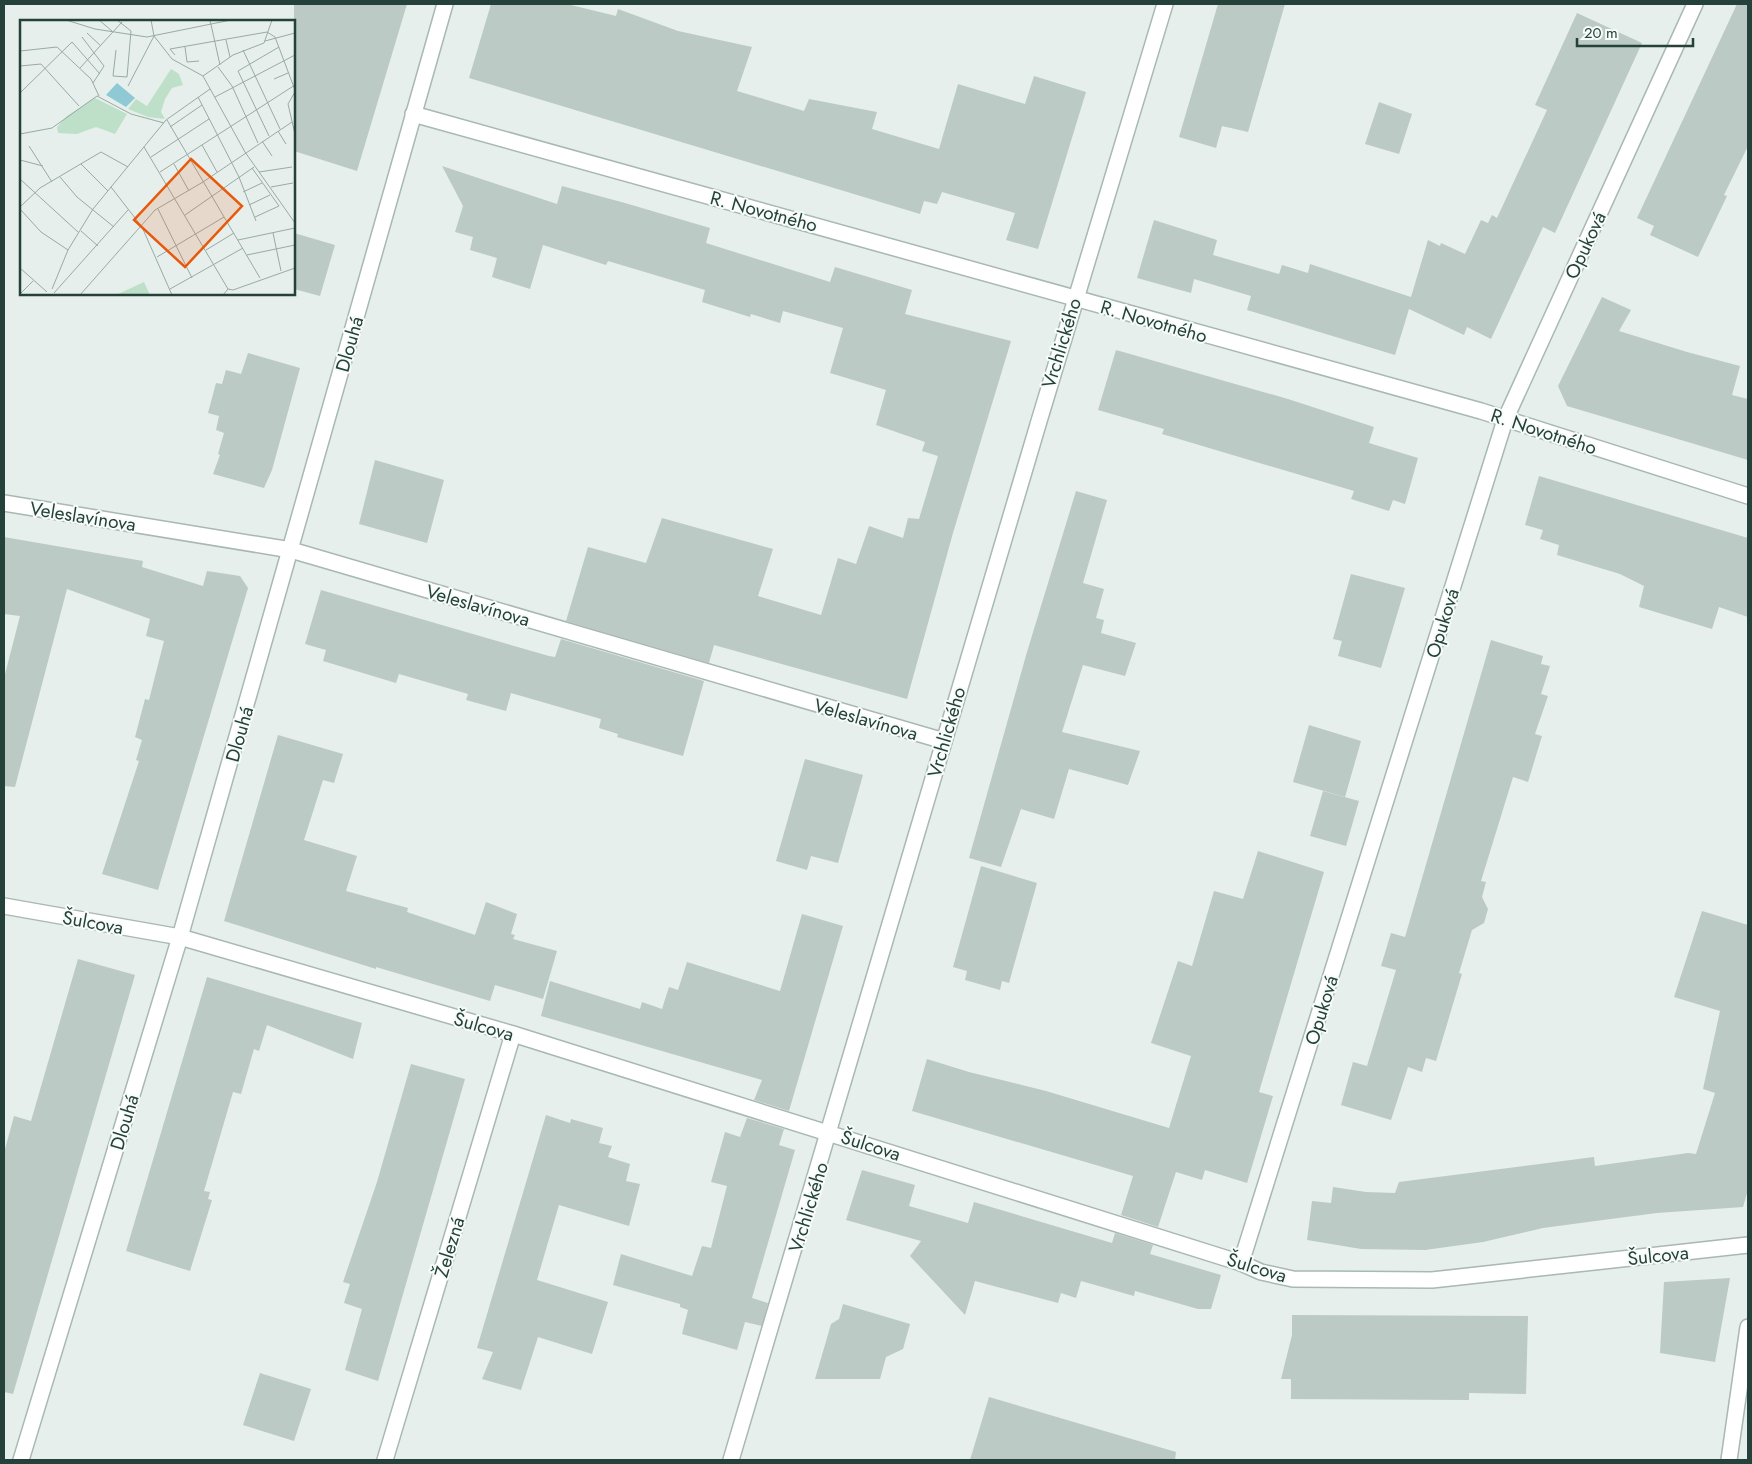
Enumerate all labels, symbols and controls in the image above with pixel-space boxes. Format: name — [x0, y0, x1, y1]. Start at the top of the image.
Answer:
scale bar — [1577, 15, 1693, 47]
inset map — [20, 20, 295, 295]
text: 20 m — [1584, 22, 1618, 44]
street label: R. Novotného — [707, 184, 820, 239]
street label: Opuková — [1558, 207, 1613, 283]
street label: R. Novotného — [1097, 293, 1210, 350]
street label: Vrchlického — [1035, 295, 1088, 392]
street label: Dlouhá — [329, 313, 370, 375]
street label: R. Novotného — [1487, 402, 1600, 461]
street label: Veleslavínova — [28, 495, 138, 538]
street label: Veleslavínova — [423, 578, 533, 633]
street label: Opuková — [1419, 585, 1466, 661]
street label: Vrchlického — [921, 684, 972, 781]
street label: Veleslavínova — [811, 692, 921, 747]
street label: Dlouhá — [219, 703, 260, 765]
street label: Šulcova — [60, 904, 126, 941]
street label: Opuková — [1298, 972, 1345, 1048]
street label: Šulcova — [451, 1005, 517, 1048]
street label: Dlouhá — [103, 1091, 146, 1153]
street label: Šulcova — [837, 1123, 904, 1168]
street label: Vrchlického — [782, 1159, 835, 1256]
street label: Železná — [428, 1214, 471, 1281]
street label: Šulcova — [1626, 1239, 1690, 1272]
street label: Šulcova — [1224, 1246, 1290, 1289]

